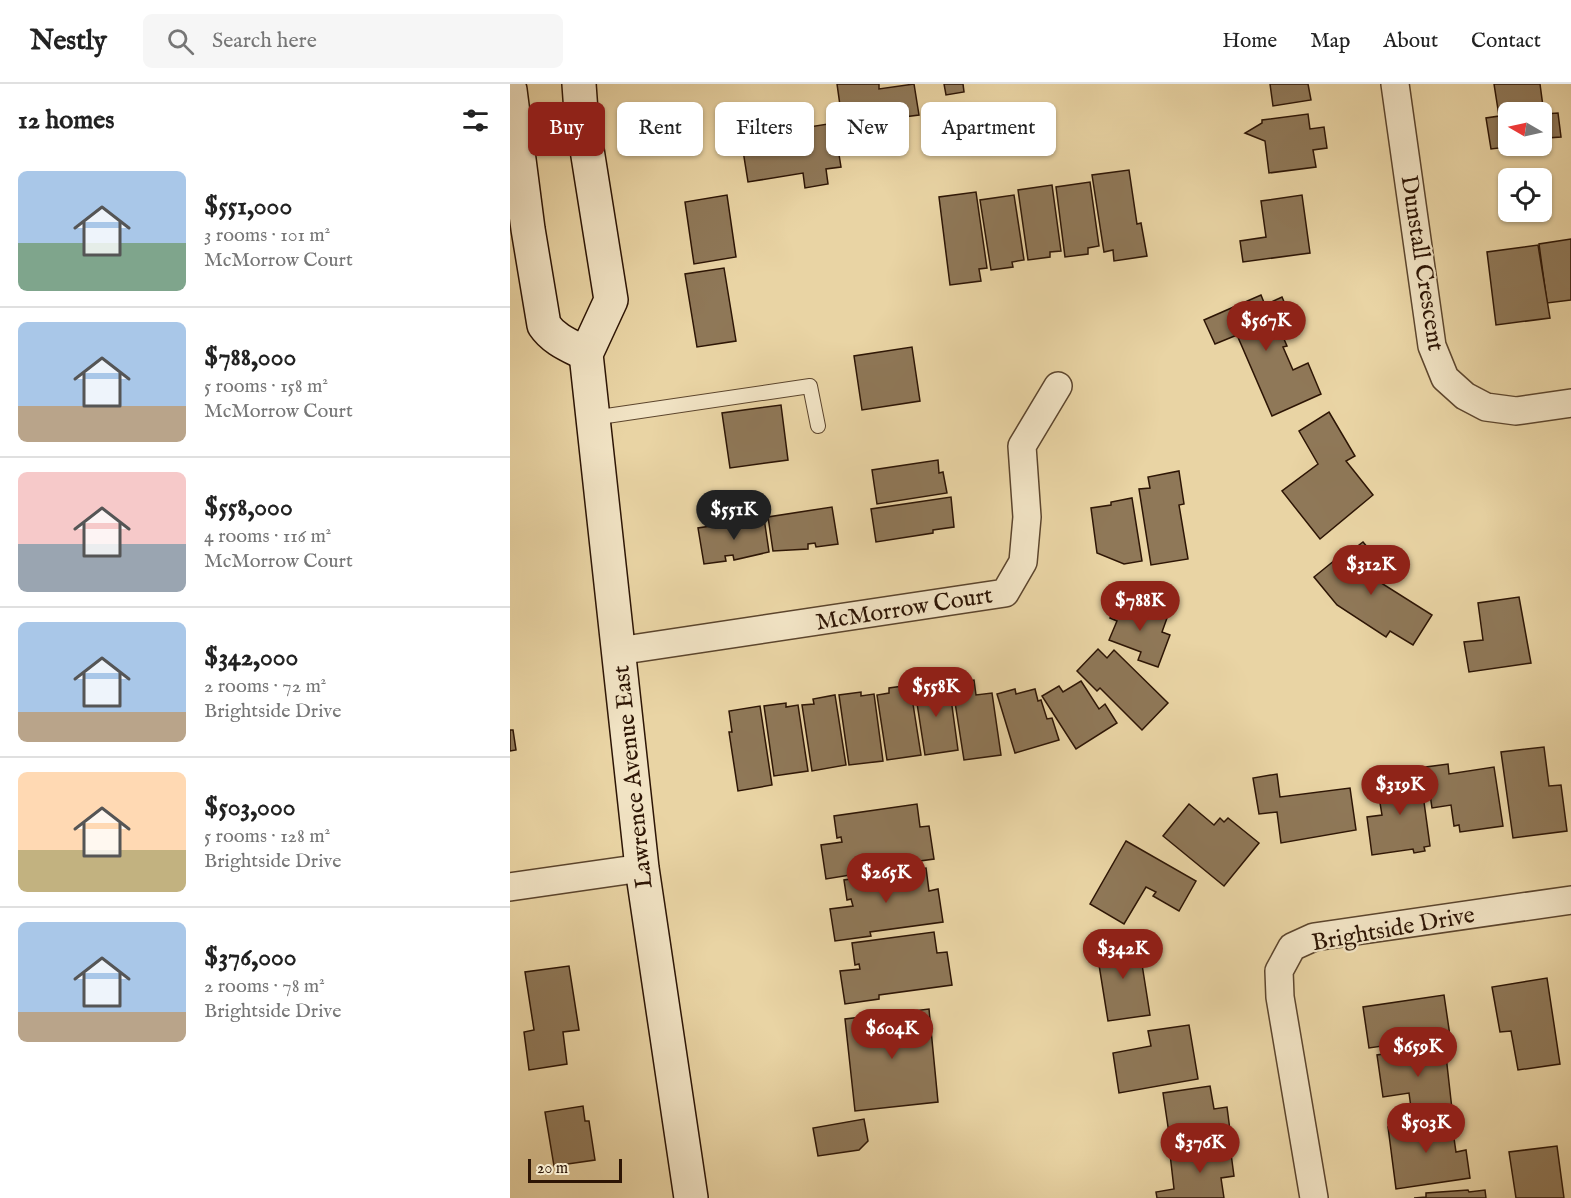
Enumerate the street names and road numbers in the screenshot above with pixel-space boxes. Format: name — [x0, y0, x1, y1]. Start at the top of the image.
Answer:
street label: Dunstall Crescent — [1392, 173, 1451, 353]
street label: McMorrow Court — [814, 580, 995, 639]
street label: Lawrence Avenue East — [606, 664, 661, 890]
street label: Brightside Drive — [1309, 900, 1477, 959]

